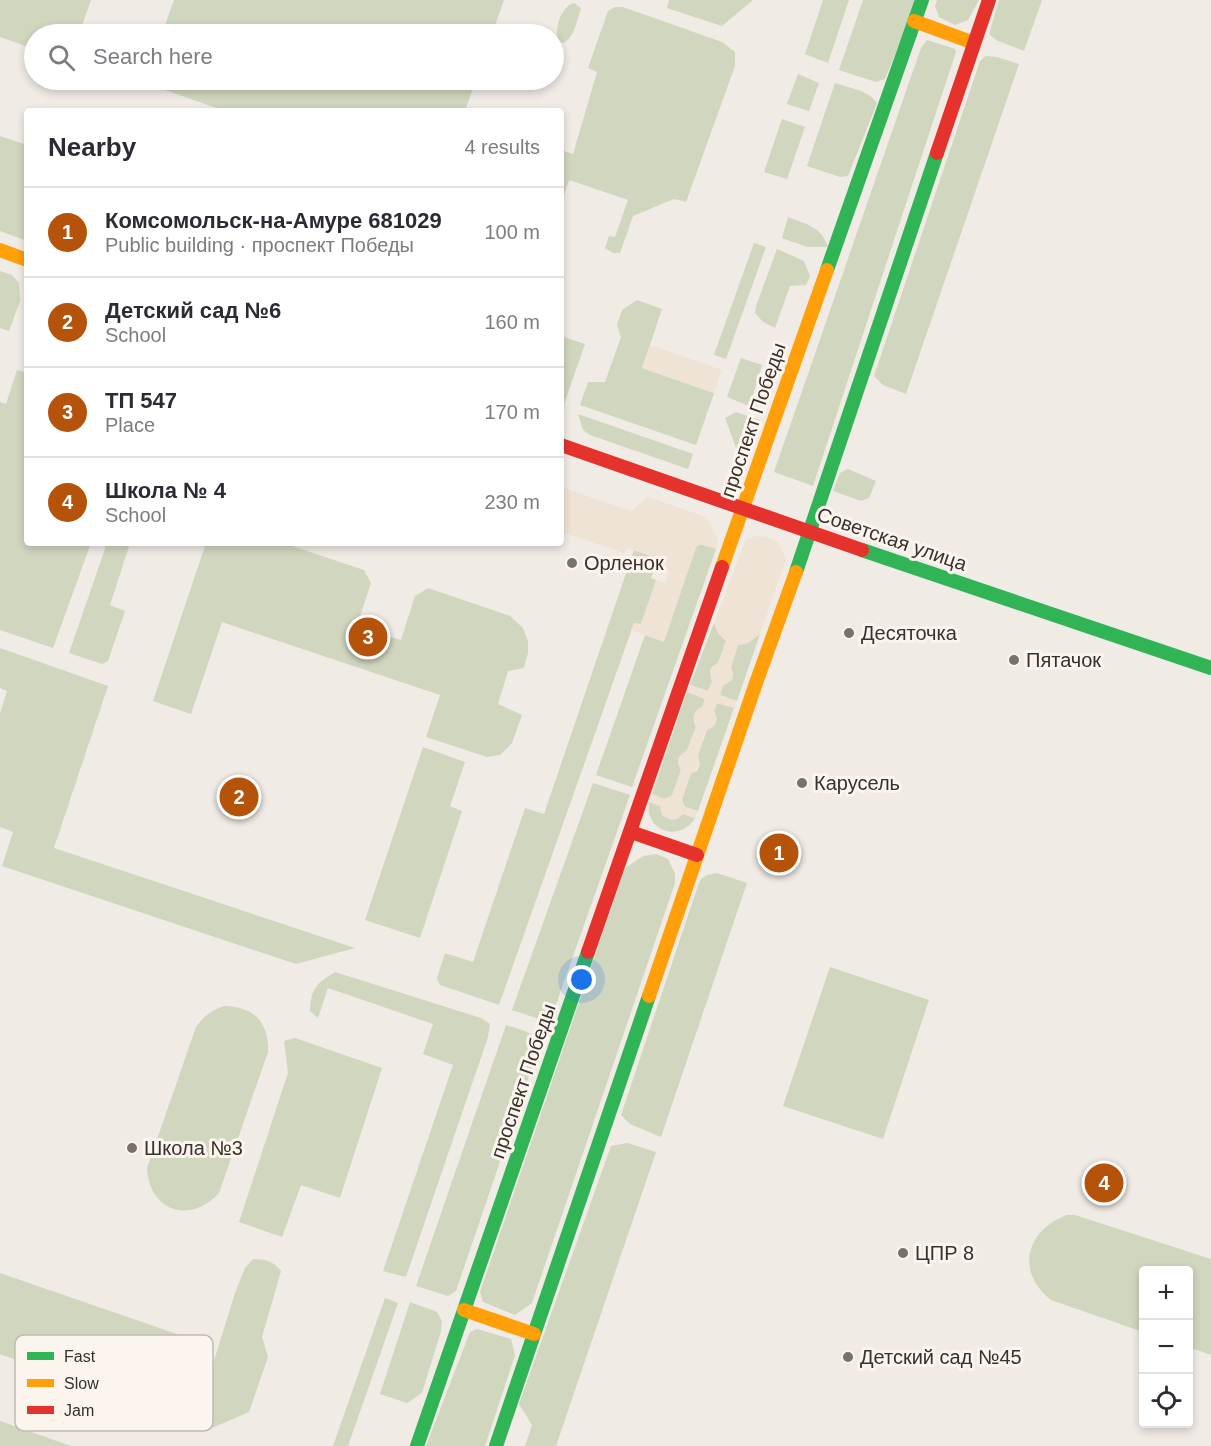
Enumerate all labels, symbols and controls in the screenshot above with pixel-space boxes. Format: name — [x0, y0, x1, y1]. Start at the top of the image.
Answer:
search box — [24, 24, 564, 90]
icon: search — [45, 41, 78, 74]
text: Search here — [93, 44, 213, 69]
text: Nearby — [48, 132, 136, 162]
text: 4 results — [464, 136, 540, 158]
text: Комсомольск-на-Амуре 681029 — [105, 208, 442, 233]
text: 1 — [62, 221, 73, 243]
text: 100 m — [484, 221, 540, 243]
text: Public building · проспект Победы — [105, 234, 414, 256]
text: Детский сад №6 — [105, 298, 281, 323]
text: 2 — [62, 311, 73, 333]
text: 160 m — [484, 311, 540, 333]
text: School — [105, 324, 166, 346]
street label: проспект Победы — [716, 340, 790, 500]
text: ТП 547 — [105, 388, 177, 413]
text: 3 — [62, 401, 73, 423]
text: 170 m — [484, 401, 540, 423]
text: Place — [105, 414, 155, 436]
text: Школа № 4 — [105, 478, 226, 503]
text: 4 — [62, 491, 73, 513]
text: 230 m — [484, 491, 540, 513]
street label: Советская улица — [814, 503, 971, 575]
text: School — [105, 504, 166, 526]
place label: Орленок — [584, 552, 664, 574]
marker: Орленок — [565, 556, 579, 570]
pin: 3 — [348, 614, 388, 660]
place label: Десяточка — [861, 622, 958, 644]
marker: Десяточка — [842, 626, 856, 640]
place label: Пятачок — [1026, 649, 1101, 671]
marker: Пятачок — [1007, 653, 1021, 667]
place label: Карусель — [814, 772, 900, 794]
pin: 2 — [220, 774, 258, 820]
marker: Карусель — [795, 776, 809, 790]
pin: 1 — [760, 830, 798, 876]
your location — [567, 965, 596, 994]
street label: проспект Победы — [486, 1001, 560, 1161]
place label: Школа №3 — [144, 1137, 243, 1159]
marker: Школа №3 — [125, 1141, 139, 1155]
pin: 4 — [1084, 1160, 1124, 1206]
place label: ЦПР 8 — [915, 1242, 974, 1264]
marker: ЦПР 8 — [896, 1246, 910, 1260]
map controls — [1139, 1266, 1193, 1428]
button: + — [1139, 1266, 1193, 1320]
button: − — [1139, 1320, 1193, 1374]
legend — [15, 1335, 213, 1431]
place label: Детский сад №45 — [860, 1346, 1022, 1368]
text: Fast — [64, 1348, 96, 1365]
marker: Детский сад №45 — [841, 1350, 855, 1364]
button: locate — [1139, 1374, 1193, 1428]
text: Slow — [64, 1375, 99, 1392]
text: Jam — [64, 1402, 94, 1419]

